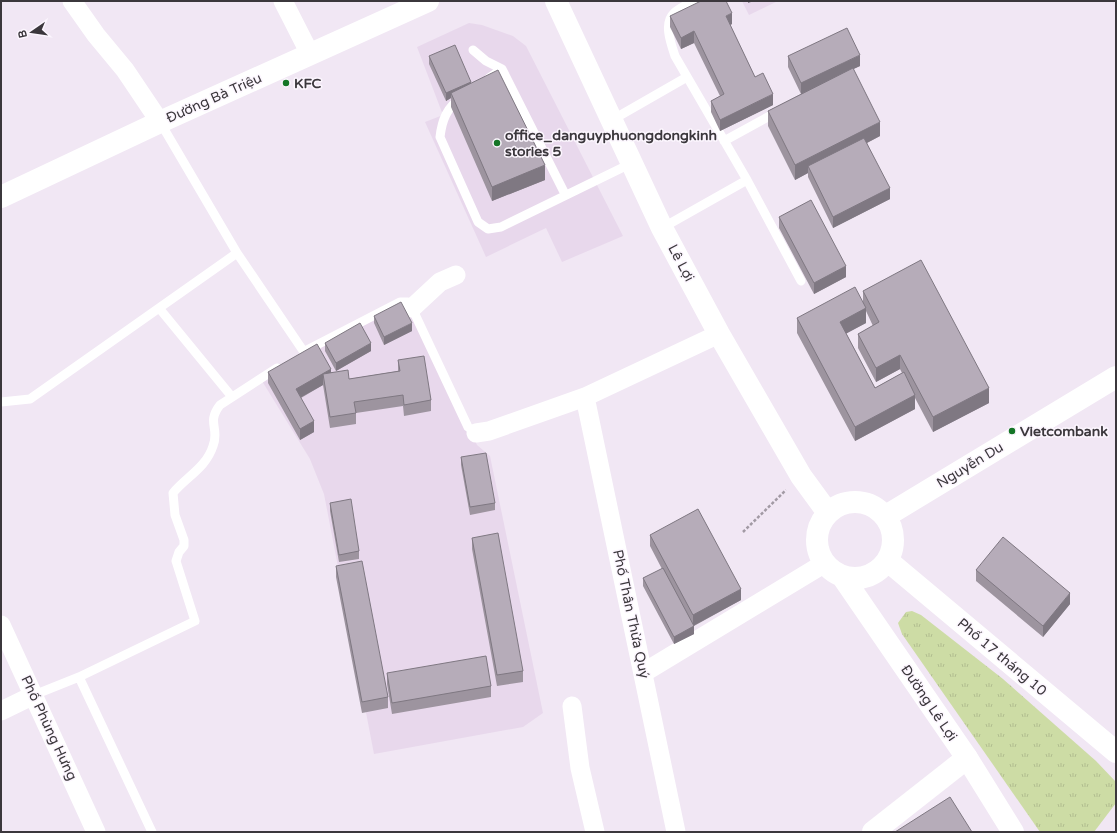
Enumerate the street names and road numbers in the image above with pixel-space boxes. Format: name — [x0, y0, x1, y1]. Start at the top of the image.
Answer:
street label: Đường Bà Triệu — [164, 69, 264, 127]
street label: Lê Lợi — [664, 241, 698, 285]
street label: Nguyễn Du — [934, 438, 1006, 492]
street label: Phố Thân Thừa Quý — [609, 548, 653, 680]
street label: Phố 17 tháng 10 — [954, 615, 1050, 699]
street label: Đường Lê Lợi — [897, 662, 961, 744]
street label: Phố Phùng Hưng — [17, 673, 81, 783]

